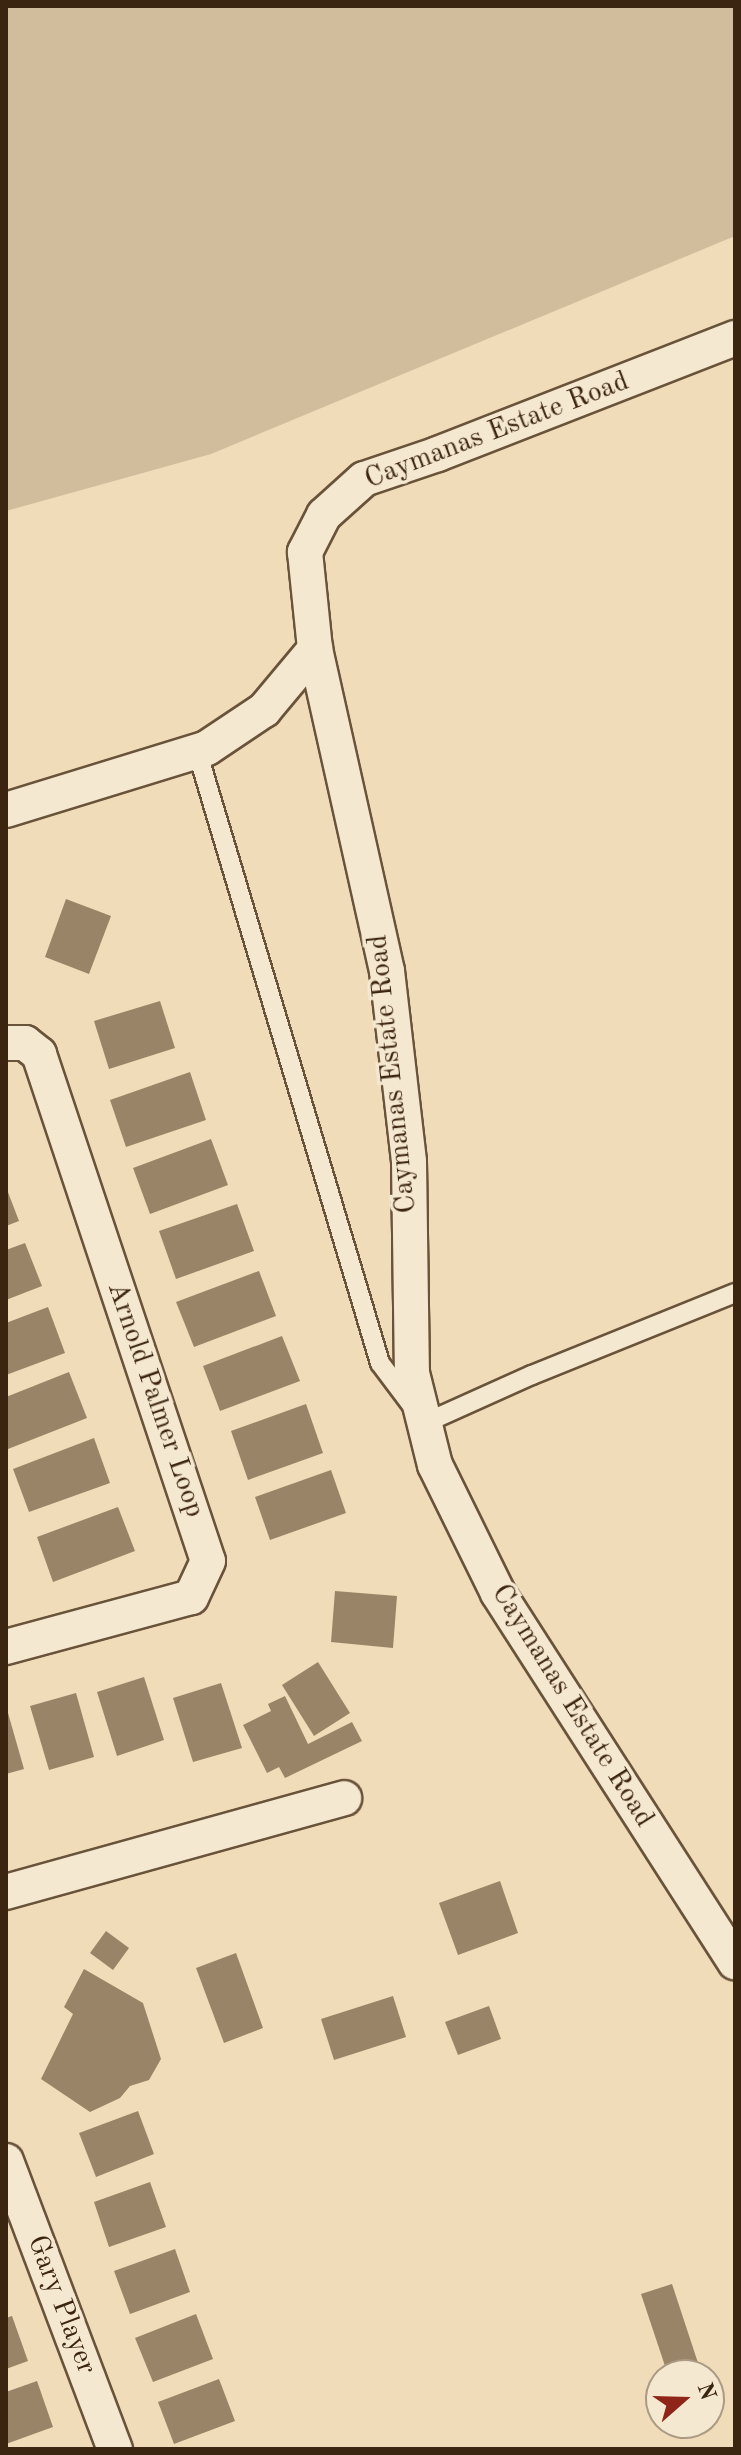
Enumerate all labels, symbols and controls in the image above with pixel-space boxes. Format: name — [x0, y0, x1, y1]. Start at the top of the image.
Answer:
street label: Caymanas Estate Road — [360, 365, 634, 497]
street label: Caymanas Estate Road — [362, 933, 424, 1215]
street label: Arnold Palmer Loop — [99, 1278, 211, 1522]
street label: Caymanas Estate Road — [484, 1578, 660, 1834]
street label: Gary Player — [19, 2231, 103, 2379]
north arrow — [645, 2359, 725, 2439]
text: N — [692, 2380, 719, 2403]

